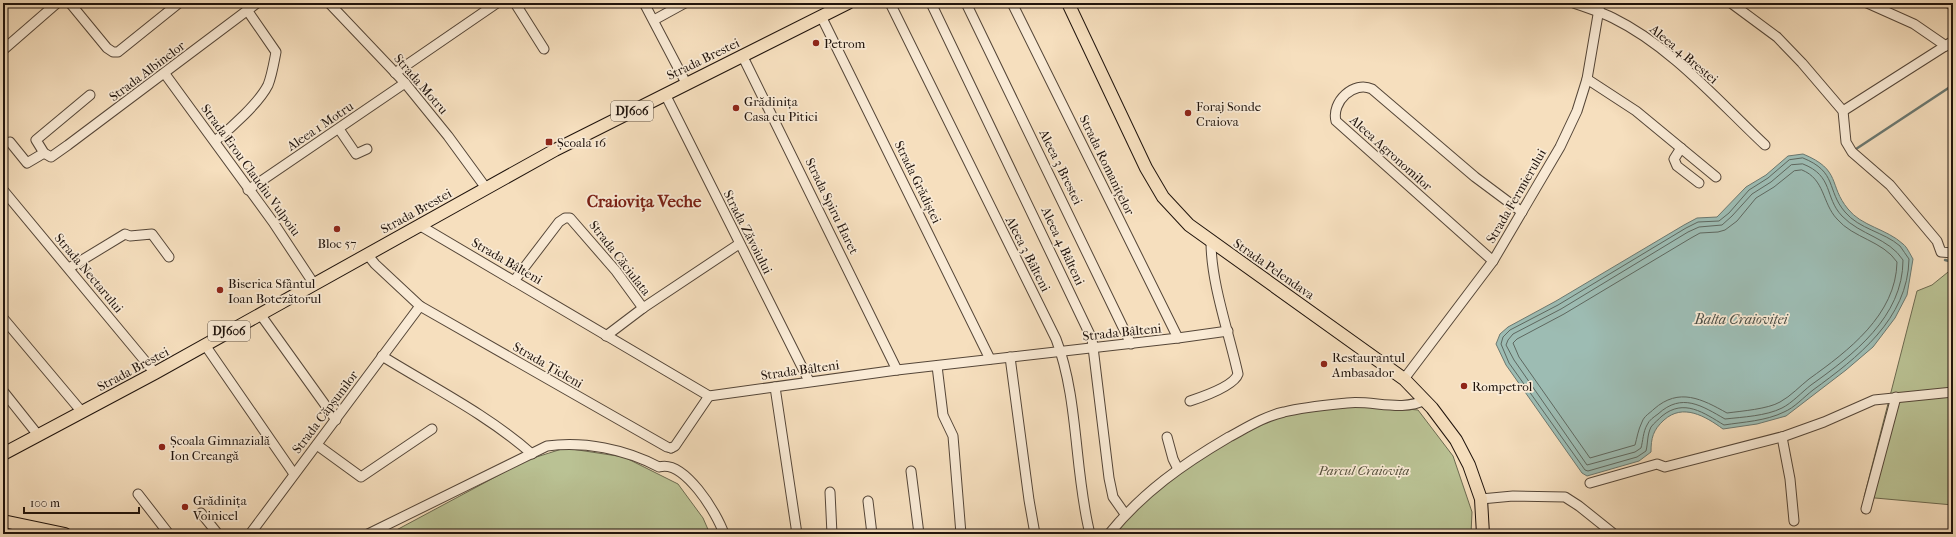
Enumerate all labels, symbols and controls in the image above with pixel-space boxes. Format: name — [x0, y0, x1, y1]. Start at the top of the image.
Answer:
street label: Aleea 4 Brestei — [1646, 21, 1721, 87]
street label: Strada Brestei — [664, 35, 742, 83]
place label: Petrom — [824, 36, 866, 51]
street label: Strada Albinelor — [106, 37, 188, 104]
marker: Petrom — [811, 38, 821, 48]
street label: Strada Motru — [391, 51, 452, 118]
place label: Grădinița Casa cu Pitici — [744, 94, 818, 124]
street label: Aleea 1 Motru — [283, 98, 357, 154]
place label: Foraj Sonde Craiova — [1196, 99, 1262, 129]
street label: Strada Erou Claudiu Vulpoiu — [198, 101, 304, 239]
road number: DJ606 — [611, 101, 653, 121]
marker: Grădinița Casa cu Pitici — [731, 103, 741, 113]
marker: Foraj Sonde Craiova — [1183, 108, 1193, 118]
street label: Aleea Agronomilor — [1346, 112, 1435, 194]
street label: Strada Romanițelor — [1076, 113, 1138, 218]
street label: Aleea 3 Brestei — [1036, 126, 1086, 207]
place label: Școala 16 — [557, 135, 607, 150]
marker: Școala 16 — [544, 137, 554, 147]
street label: Strada Grădiștei — [891, 138, 945, 226]
street label: Strada Fermierului — [1483, 146, 1549, 246]
street label: Strada Spiru Haret — [802, 156, 862, 257]
street label: Strada Brestei — [378, 185, 454, 237]
street label: Strada Zăvoiului — [720, 188, 776, 276]
district label: Craiovița Veche — [587, 191, 702, 212]
street label: Aleea 4 Bâlteni — [1038, 204, 1088, 288]
street label: Aleea 3 Bâlteni — [1002, 213, 1053, 294]
street label: Strada Căciulata — [586, 218, 654, 299]
marker: Bloc 57 — [332, 224, 342, 234]
street label: Strada Nectarului — [51, 230, 127, 316]
street label: Strada Bâlteni — [469, 235, 545, 287]
place label: Bloc 57 — [318, 236, 356, 251]
street label: Strada Pelendava — [1231, 236, 1318, 303]
place label: Biserica Sfântul Ioan Botezătorul — [228, 276, 322, 306]
marker: Biserica Sfântul Ioan Botezătorul — [215, 285, 225, 295]
water label: Balta Craioviței — [1694, 311, 1788, 328]
street label: Strada Bâlteni — [1082, 320, 1162, 344]
road number: DJ606 — [208, 321, 250, 341]
street label: Strada Țicleni — [510, 339, 586, 391]
street label: Strada Brestei — [95, 344, 171, 394]
place label: Restaurantul Ambasador — [1331, 350, 1405, 380]
street label: Strada Bâlteni — [760, 357, 840, 383]
marker: Restaurantul Ambasador — [1319, 359, 1329, 369]
street label: Strada Căpșunilor — [289, 367, 361, 456]
place label: Rompetrol — [1472, 379, 1533, 394]
marker: Rompetrol — [1459, 381, 1469, 391]
place label: Școala Gimnazială Ion Creangă — [170, 433, 271, 463]
marker: Școala Gimnazială Ion Creangă — [157, 442, 167, 452]
park label: Parcul Craiovița — [1318, 463, 1410, 478]
scale bar — [24, 489, 139, 515]
place label: Grădinița Voinicel — [192, 493, 248, 523]
text: 100 m — [30, 496, 60, 510]
marker: Grădinița Voinicel — [180, 502, 190, 512]

